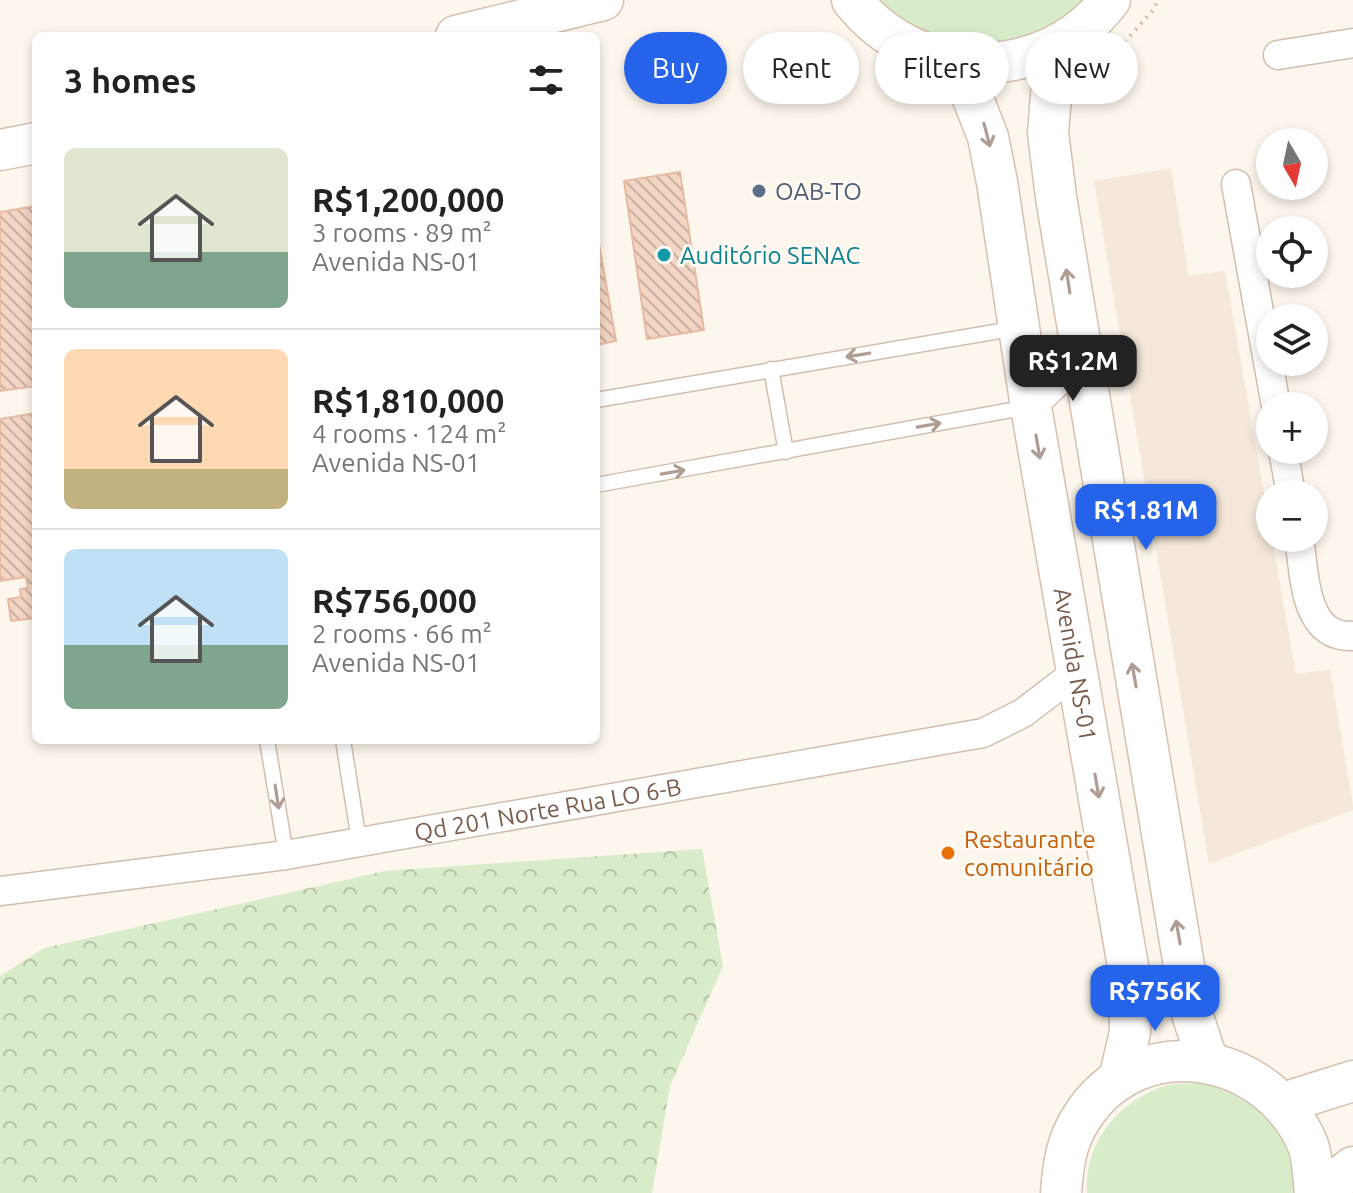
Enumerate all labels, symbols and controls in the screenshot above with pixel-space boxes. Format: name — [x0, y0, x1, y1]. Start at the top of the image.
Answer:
chip: Buy — [624, 32, 727, 104]
chip: Rent — [743, 32, 859, 104]
chip: Filters — [875, 32, 1009, 104]
chip: New — [1025, 32, 1138, 104]
icon: filters — [524, 58, 568, 102]
text: 3 homes — [64, 61, 197, 99]
one-way arrow — [980, 122, 995, 148]
north arrow — [1256, 128, 1328, 200]
map controls — [1256, 128, 1328, 552]
place label: OAB-TO — [775, 178, 862, 205]
icon: home — [128, 180, 224, 276]
text: R$1,200,000 — [312, 180, 504, 218]
marker: OAB-TO — [750, 182, 768, 200]
button: locate — [1256, 216, 1328, 288]
text: 3 rooms · 89 m² — [312, 218, 492, 247]
place label: Auditório SENAC — [680, 242, 861, 269]
marker: Auditório SENAC — [655, 246, 673, 264]
text: Avenida NS-01 — [312, 247, 480, 276]
one-way arrow — [1060, 269, 1075, 294]
button: layers — [1256, 304, 1328, 376]
pin: R$1.2M — [1008, 335, 1138, 403]
text: R$1.2M — [1028, 346, 1118, 375]
one-way arrow — [846, 348, 872, 363]
icon: home — [128, 381, 224, 477]
text: R$1,810,000 — [312, 381, 504, 419]
button: + — [1256, 392, 1328, 464]
one-way arrow — [915, 417, 941, 432]
text: 4 rooms · 124 m² — [312, 419, 507, 448]
one-way arrow — [1031, 434, 1046, 459]
text: Avenida NS-01 — [312, 448, 480, 477]
one-way arrow — [660, 463, 685, 478]
button: − — [1256, 480, 1328, 552]
pin: R$1.81M — [1072, 484, 1220, 552]
text: R$1.81M — [1093, 495, 1199, 524]
icon: home — [128, 581, 224, 677]
text: R$756,000 — [312, 581, 477, 619]
street label: Avenida NS-01 — [1049, 585, 1102, 743]
text: 2 rooms · 66 m² — [312, 619, 492, 648]
text: Avenida NS-01 — [312, 648, 480, 677]
one-way arrow — [1126, 663, 1141, 689]
street label: Qd 201 Norte Rua LO 6-B — [412, 773, 683, 846]
one-way arrow — [1091, 773, 1106, 798]
one-way arrow — [270, 784, 285, 810]
place label: Restaurante comunitário — [964, 826, 1096, 881]
marker: Restaurante comunitário — [939, 844, 957, 862]
one-way arrow — [1170, 919, 1185, 945]
pin: R$756K — [1090, 965, 1220, 1033]
text: R$756K — [1108, 976, 1202, 1005]

